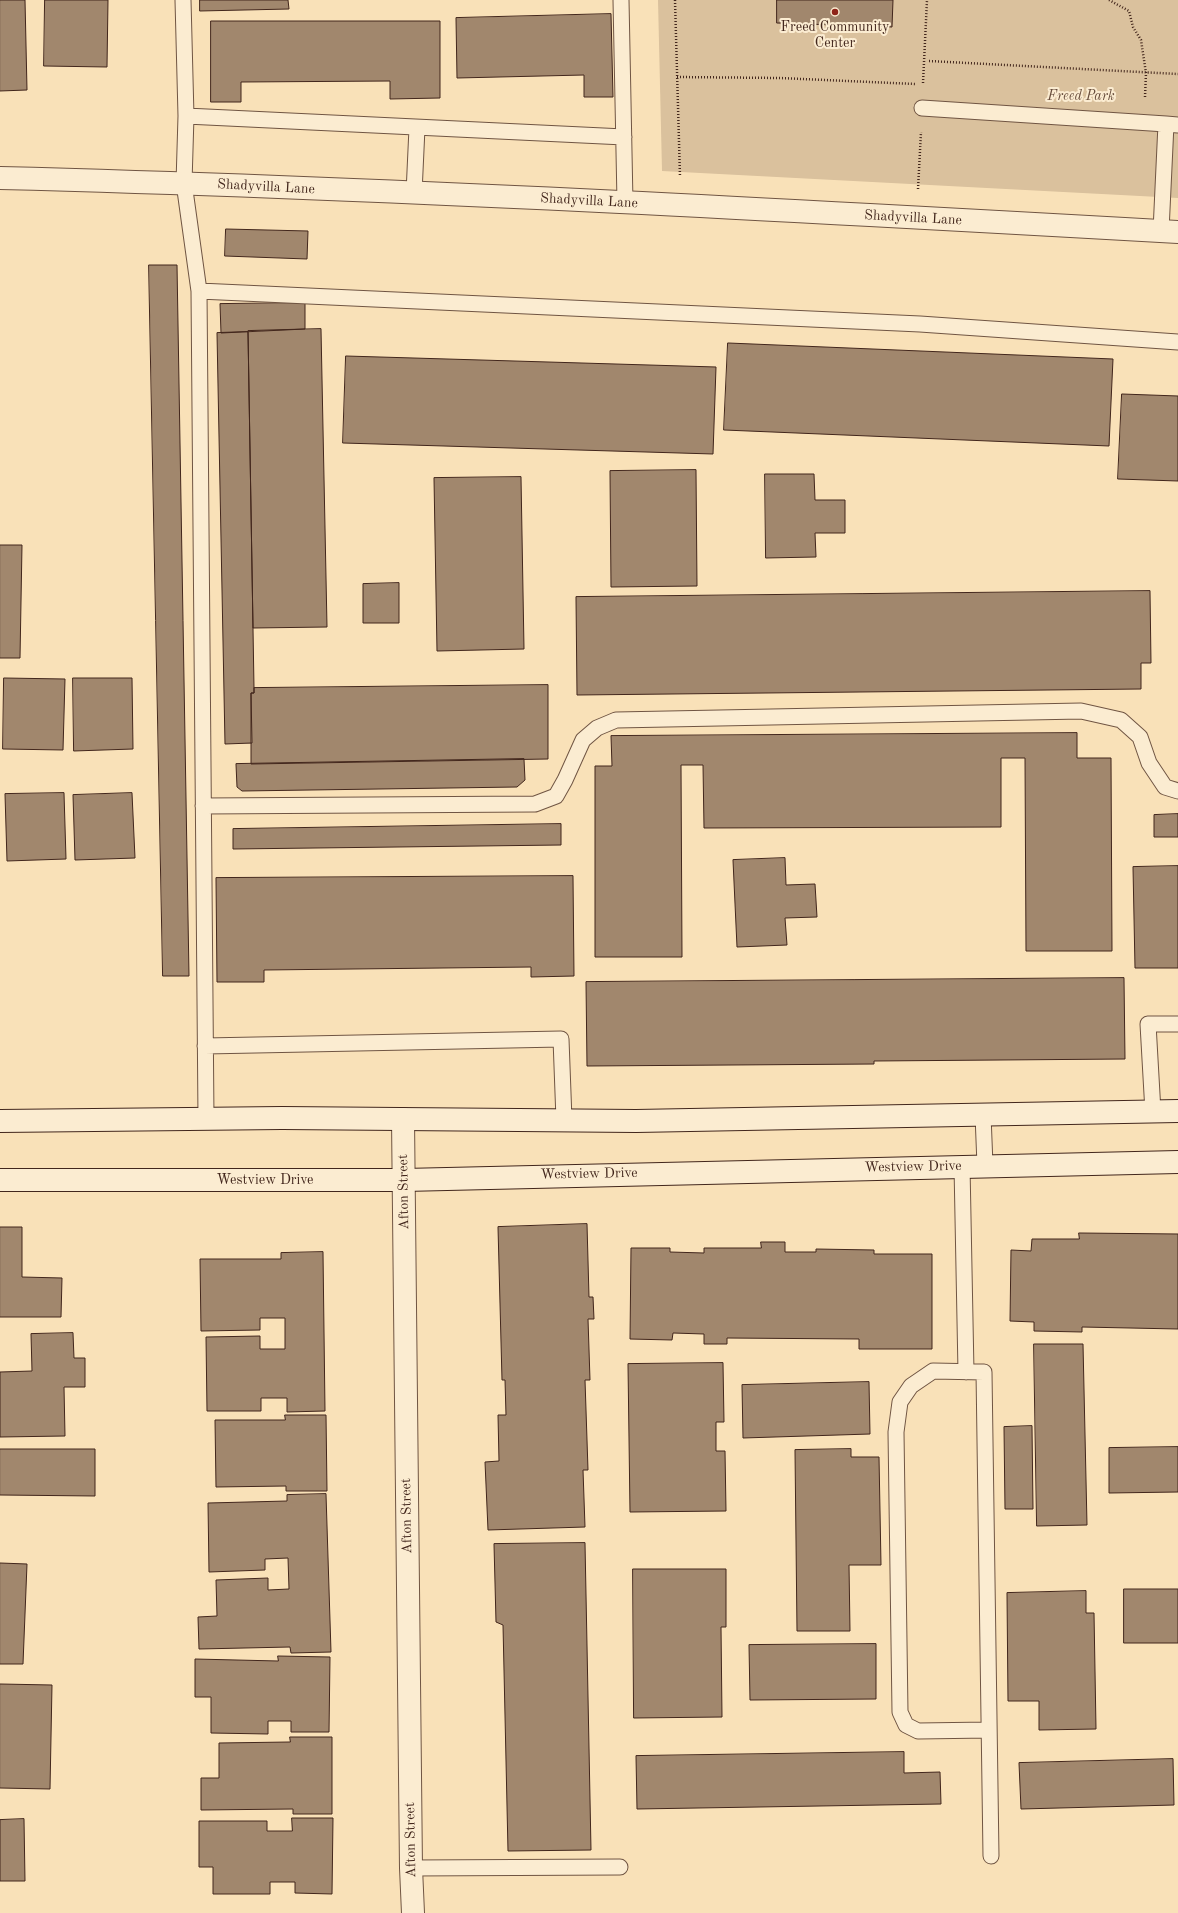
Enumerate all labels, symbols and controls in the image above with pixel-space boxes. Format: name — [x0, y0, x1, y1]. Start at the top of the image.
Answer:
marker: Freed Community Center — [830, 7, 840, 17]
place label: Freed Community Center — [780, 19, 890, 52]
park label: Freed Park — [1047, 88, 1115, 104]
street label: Shadyvilla Lane — [217, 176, 315, 198]
street label: Shadyvilla Lane — [540, 190, 638, 212]
street label: Shadyvilla Lane — [864, 207, 962, 229]
street label: Afton Street — [395, 1154, 413, 1230]
street label: Westview Drive — [864, 1158, 962, 1176]
street label: Westview Drive — [540, 1165, 638, 1183]
street label: Westview Drive — [216, 1172, 314, 1188]
street label: Afton Street — [398, 1478, 416, 1554]
street label: Afton Street — [402, 1802, 420, 1878]

